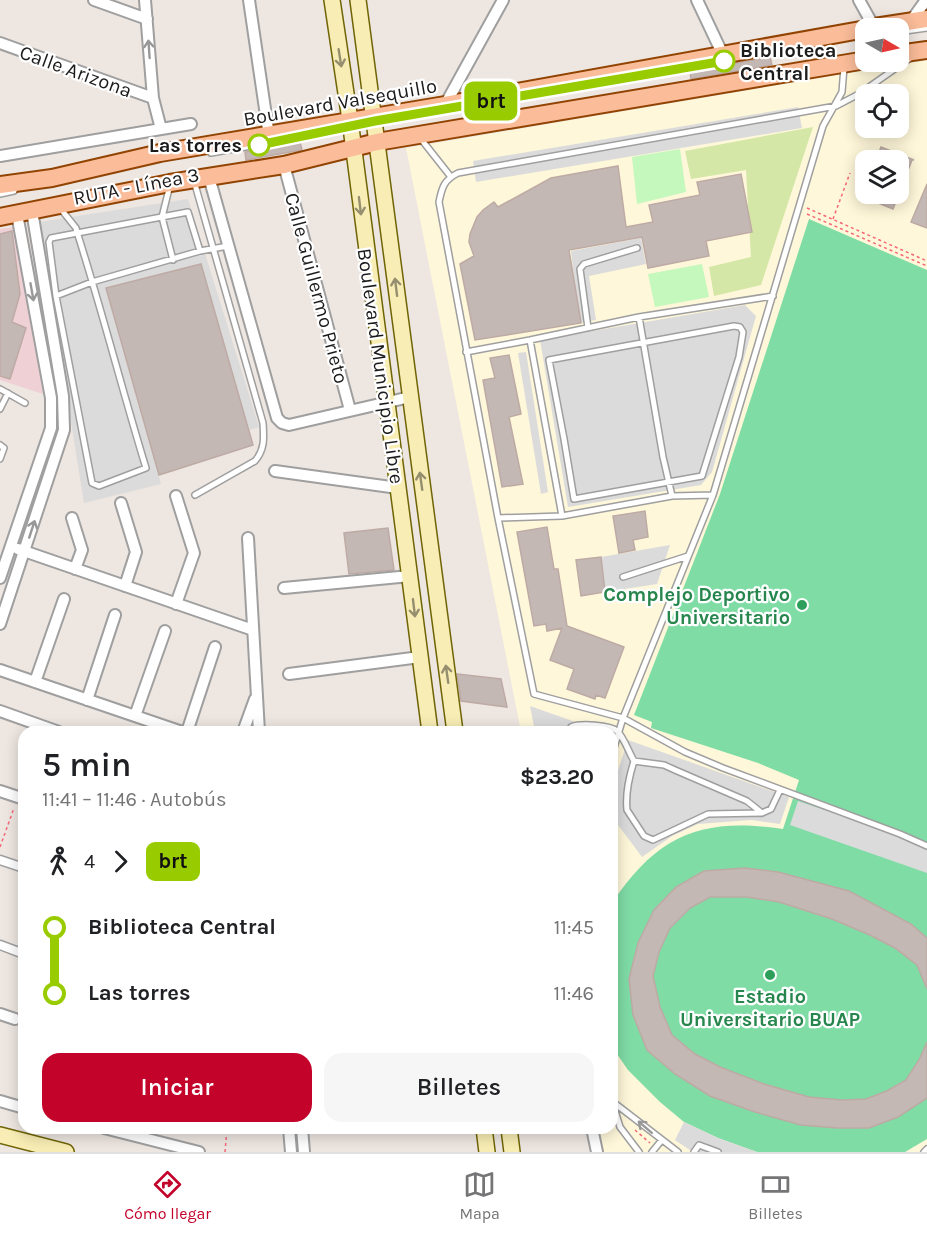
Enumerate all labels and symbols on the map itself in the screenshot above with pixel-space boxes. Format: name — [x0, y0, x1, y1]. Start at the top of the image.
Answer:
north arrow — [855, 18, 909, 72]
place label: Biblioteca Central — [740, 39, 837, 85]
one-way arrow — [143, 40, 154, 60]
street label: Calle Arizona — [17, 41, 135, 102]
one-way arrow — [335, 47, 346, 67]
marker: Biblioteca Central — [713, 50, 735, 72]
street label: Boulevard Valsequillo — [242, 74, 439, 131]
line badge: brt — [456, 82, 526, 120]
place label: Las torres — [149, 134, 242, 157]
marker: Las torres — [248, 134, 270, 156]
street label: RUTA - Línea 3 — [71, 163, 201, 210]
street label: Calle Guillermo Prieto — [280, 190, 353, 386]
one-way arrow — [355, 196, 366, 216]
street label: Boulevard Municipio Libre — [353, 247, 408, 485]
one-way arrow — [390, 278, 401, 298]
one-way arrow — [26, 282, 37, 301]
one-way arrow — [416, 471, 427, 491]
one-way arrow — [27, 520, 38, 539]
place label: Complejo Deportivo Universitario — [603, 583, 790, 629]
one-way arrow — [408, 597, 419, 617]
marker: Complejo Deportivo Universitario — [795, 598, 809, 612]
one-way arrow — [442, 665, 453, 684]
marker: Estadio Universitario BUAP — [763, 968, 777, 982]
place label: Estadio Universitario BUAP — [680, 985, 860, 1031]
one-way arrow — [638, 1120, 653, 1134]

